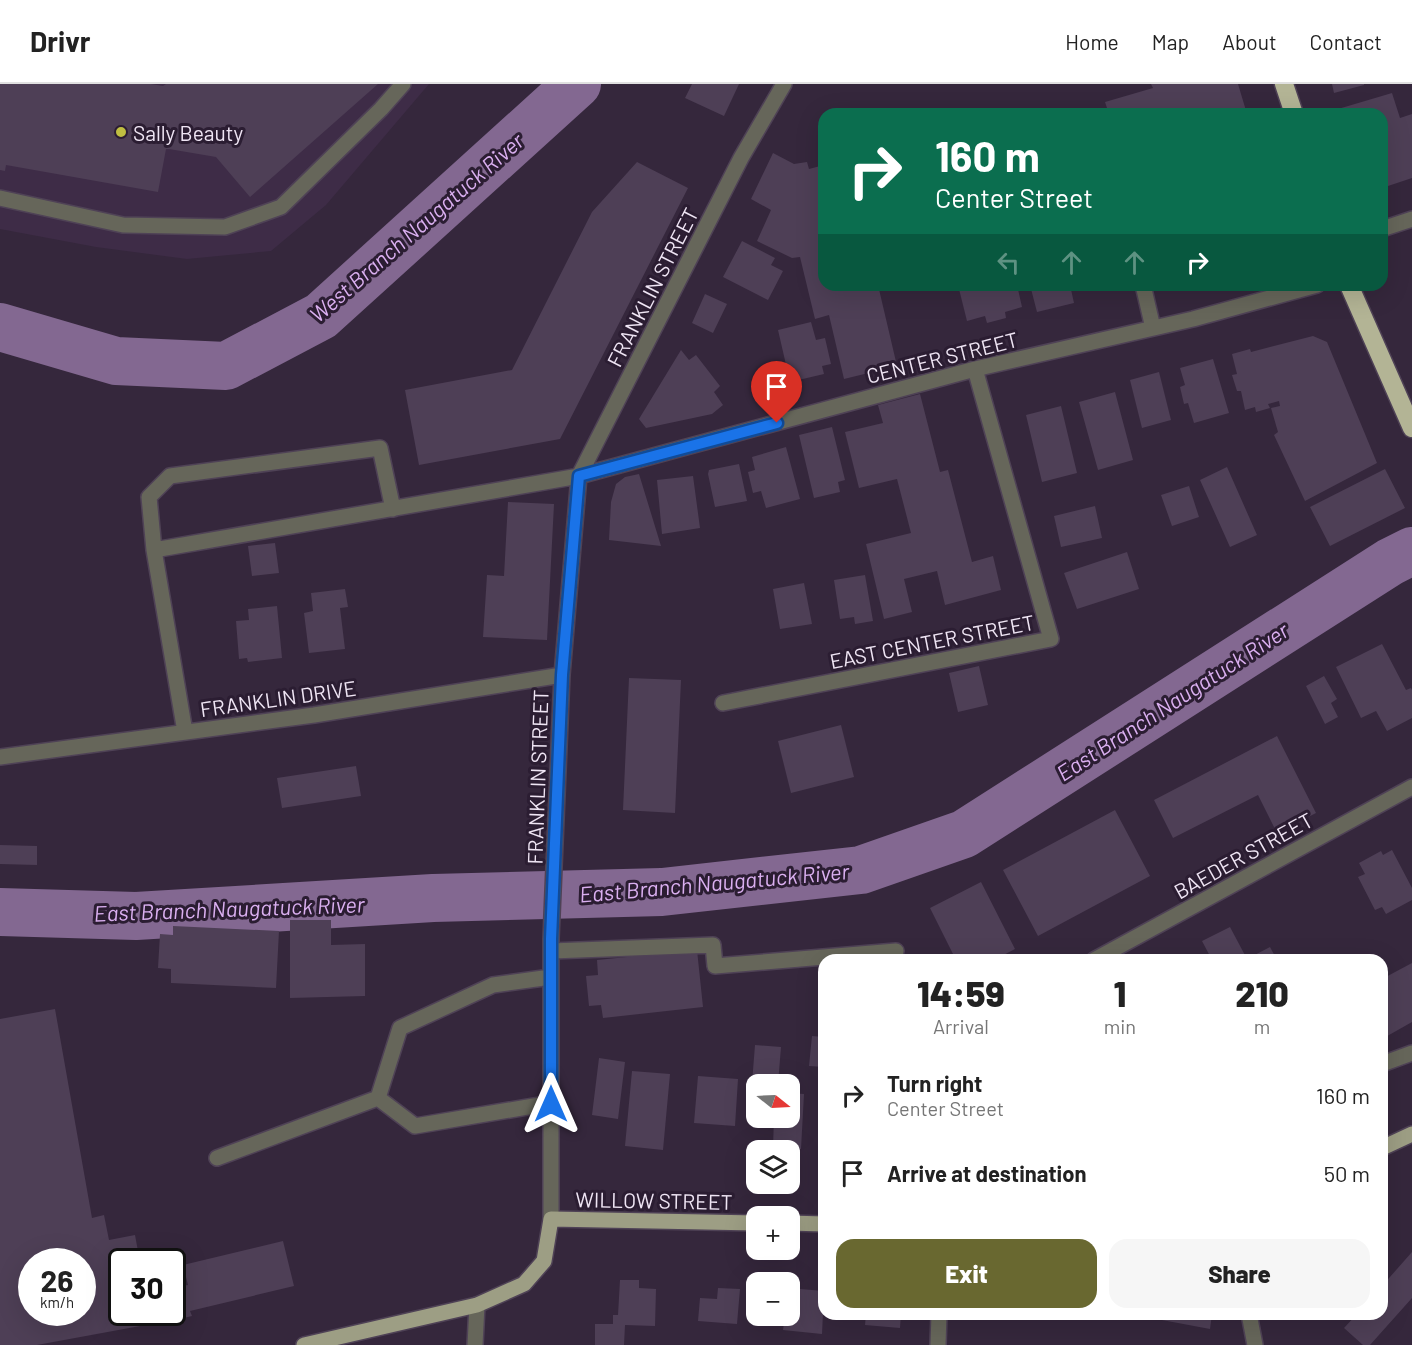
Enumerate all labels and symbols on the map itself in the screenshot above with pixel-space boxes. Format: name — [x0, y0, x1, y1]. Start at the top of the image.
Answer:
place label: Sally Beauty — [133, 120, 243, 145]
marker: Sally Beauty — [114, 125, 128, 139]
water label: West Branch Naugatuck River — [304, 126, 529, 327]
street label: FRANKLIN STREET — [601, 203, 703, 371]
street label: CENTER STREET — [864, 326, 1020, 388]
pin — [751, 361, 802, 423]
street label: EAST CENTER STREET — [828, 609, 1037, 673]
water label: East Branch Naugatuck River — [1051, 616, 1294, 786]
street label: FRANKLIN DRIVE — [198, 675, 358, 721]
street label: FRANKLIN STREET — [521, 689, 553, 865]
street label: BAEDER STREET — [1169, 807, 1317, 903]
water label: East Branch Naugatuck River — [578, 857, 851, 907]
water label: East Branch Naugatuck River — [93, 890, 366, 926]
position arrow — [519, 1072, 583, 1136]
north arrow — [746, 1074, 800, 1128]
street label: WILLOW STREET — [575, 1186, 733, 1214]
speed limit sign: 30 — [108, 1248, 186, 1326]

